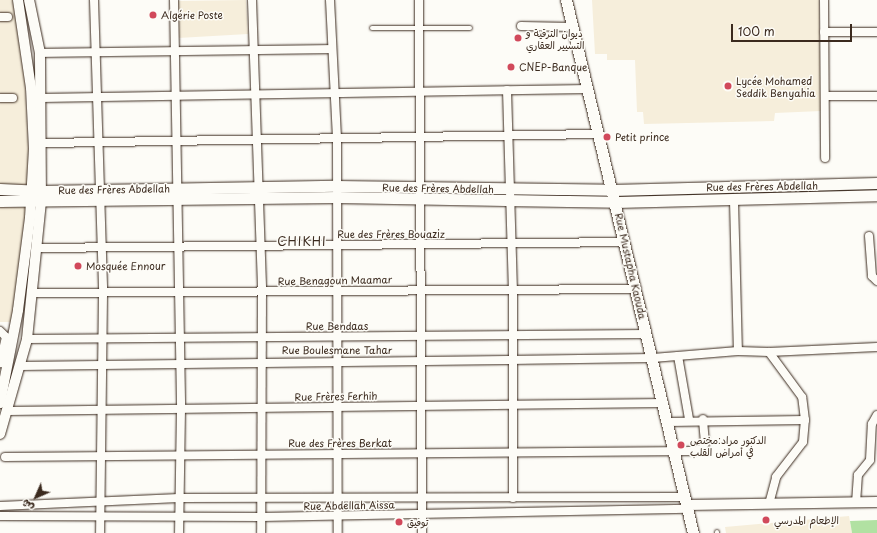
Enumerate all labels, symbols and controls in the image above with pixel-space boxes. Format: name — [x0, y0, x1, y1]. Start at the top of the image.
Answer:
place label: Algérie Poste — [161, 9, 224, 21]
marker: Algérie Poste — [148, 10, 158, 20]
scale bar — [733, 16, 854, 42]
text: 100 m — [738, 22, 775, 40]
place label: ديوان الترقية و التسيير العقاري — [526, 26, 584, 50]
marker: ديوان الترقية و التسيير العقاري — [513, 33, 523, 43]
place label: CNEP-Banque — [519, 61, 587, 73]
marker: CNEP-Banque — [506, 62, 516, 72]
place label: Lycée Mohamed Seddik Benyahia — [736, 74, 815, 98]
marker: Lycée Mohamed Seddik Benyahia — [723, 81, 733, 91]
place label: Petit prince — [615, 131, 670, 143]
marker: Petit prince — [602, 132, 612, 142]
street label: Rue des Frères Abdellah — [705, 179, 819, 193]
street label: Rue des Frères Abdellah — [381, 181, 495, 195]
street label: Rue des Frères Abdellah — [57, 182, 171, 196]
street label: Rue Mustapha Kaouda — [613, 211, 649, 321]
street label: Rue des Frères Bouaziz — [336, 228, 446, 240]
district label: CHIKHI — [277, 235, 327, 249]
place label: Mosquée Ennour — [86, 260, 166, 272]
marker: Mosquée Ennour — [73, 261, 83, 271]
street label: Rue Benagoun Maamar — [278, 273, 392, 287]
street label: Rue Bendaas — [305, 320, 369, 332]
street label: Rue Boulesmane Tahar — [281, 344, 393, 356]
street label: Rue Frères Ferhih — [293, 389, 379, 403]
place label: الدكتور مراد:مختص في أمراض القلب — [690, 433, 766, 456]
street label: Rue des Frères Berkat — [287, 437, 393, 449]
marker: الدكتور مراد:مختص في أمراض القلب — [675, 439, 687, 451]
north arrow — [16, 477, 56, 517]
text: ش — [17, 496, 37, 516]
street label: Rue Abdellah Aissa — [303, 498, 395, 512]
place label: الإطعام المدرسي — [774, 514, 839, 526]
marker: الإطعام المدرسي — [761, 515, 771, 525]
place label: توفيق — [407, 516, 429, 528]
marker: توفيق — [394, 517, 404, 527]

